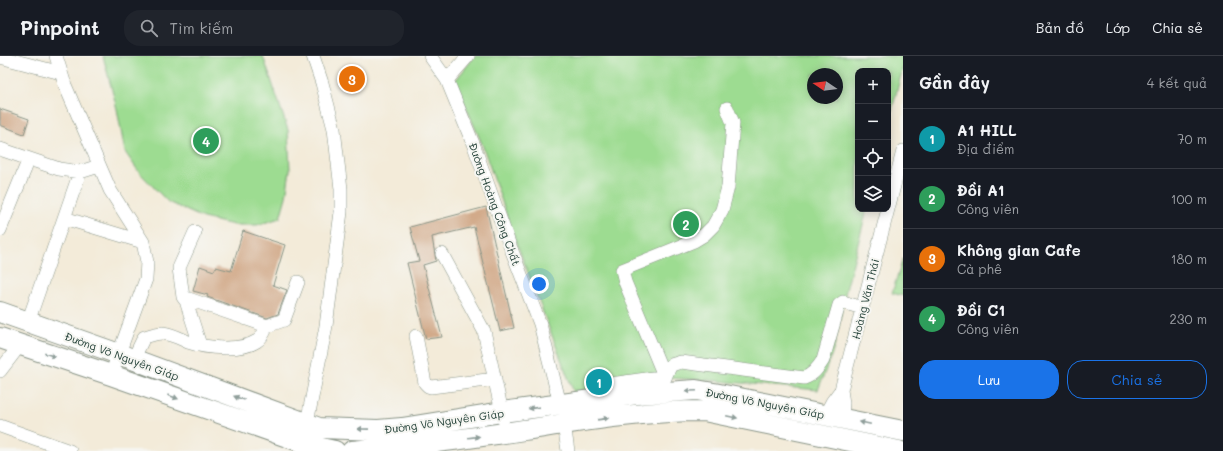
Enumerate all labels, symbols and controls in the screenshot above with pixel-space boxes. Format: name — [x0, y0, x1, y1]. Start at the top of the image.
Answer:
search box — [124, 10, 404, 46]
text: Pinpoint — [20, 15, 100, 40]
icon: search — [138, 17, 160, 39]
text: Tìm kiếm — [170, 18, 233, 38]
text: Bản đồ — [1036, 18, 1084, 37]
text: Lớp — [1106, 18, 1130, 37]
text: Chia sẻ — [1152, 18, 1203, 37]
pin: 3 — [339, 64, 365, 94]
north arrow — [807, 68, 843, 104]
map controls — [855, 68, 891, 212]
button: + — [855, 68, 891, 104]
text: Gần đây — [919, 71, 990, 93]
text: 4 kết quả — [1147, 74, 1207, 91]
button: − — [855, 104, 891, 140]
text: A1 HILL — [957, 120, 1017, 140]
pin: 4 — [193, 126, 219, 156]
text: 1 — [929, 130, 935, 147]
text: 70 m — [1177, 130, 1207, 147]
street label: Đường Hoàng Công Chất — [466, 140, 524, 268]
button: locate — [855, 140, 891, 176]
text: Địa điểm — [957, 140, 1014, 157]
button: layers — [855, 176, 891, 212]
text: Đồi A1 — [957, 180, 1004, 200]
text: 2 — [928, 190, 936, 207]
text: 100 m — [1171, 190, 1207, 207]
text: Công viên — [957, 200, 1019, 217]
pin: 2 — [673, 209, 699, 239]
text: Không gian Cafe — [957, 240, 1081, 260]
text: 3 — [928, 250, 936, 267]
text: 180 m — [1171, 250, 1207, 267]
street label: Hoàng Văn Thái — [848, 257, 882, 341]
text: Cà phê — [957, 260, 1002, 277]
your location — [529, 274, 549, 294]
text: Đồi C1 — [957, 300, 1005, 320]
text: 4 — [928, 310, 936, 327]
text: 230 m — [1170, 310, 1207, 327]
text: Công viên — [957, 320, 1019, 337]
street label: Đường Võ Nguyên Giáp — [63, 328, 181, 384]
one-way arrow — [45, 352, 57, 358]
button: Lưu — [919, 360, 1059, 399]
button: Chia sẻ — [1067, 360, 1207, 399]
pin: 1 — [586, 367, 612, 397]
street label: Đường Võ Nguyên Giáp — [704, 384, 826, 422]
one-way arrow — [684, 388, 697, 394]
one-way arrow — [168, 394, 180, 400]
one-way arrow — [232, 395, 244, 401]
street label: Đường Võ Nguyên Giáp — [383, 405, 505, 437]
one-way arrow — [527, 405, 540, 411]
one-way arrow — [726, 414, 738, 420]
one-way arrow — [597, 416, 609, 422]
one-way arrow — [859, 419, 871, 425]
one-way arrow — [357, 426, 369, 433]
one-way arrow — [468, 434, 480, 440]

